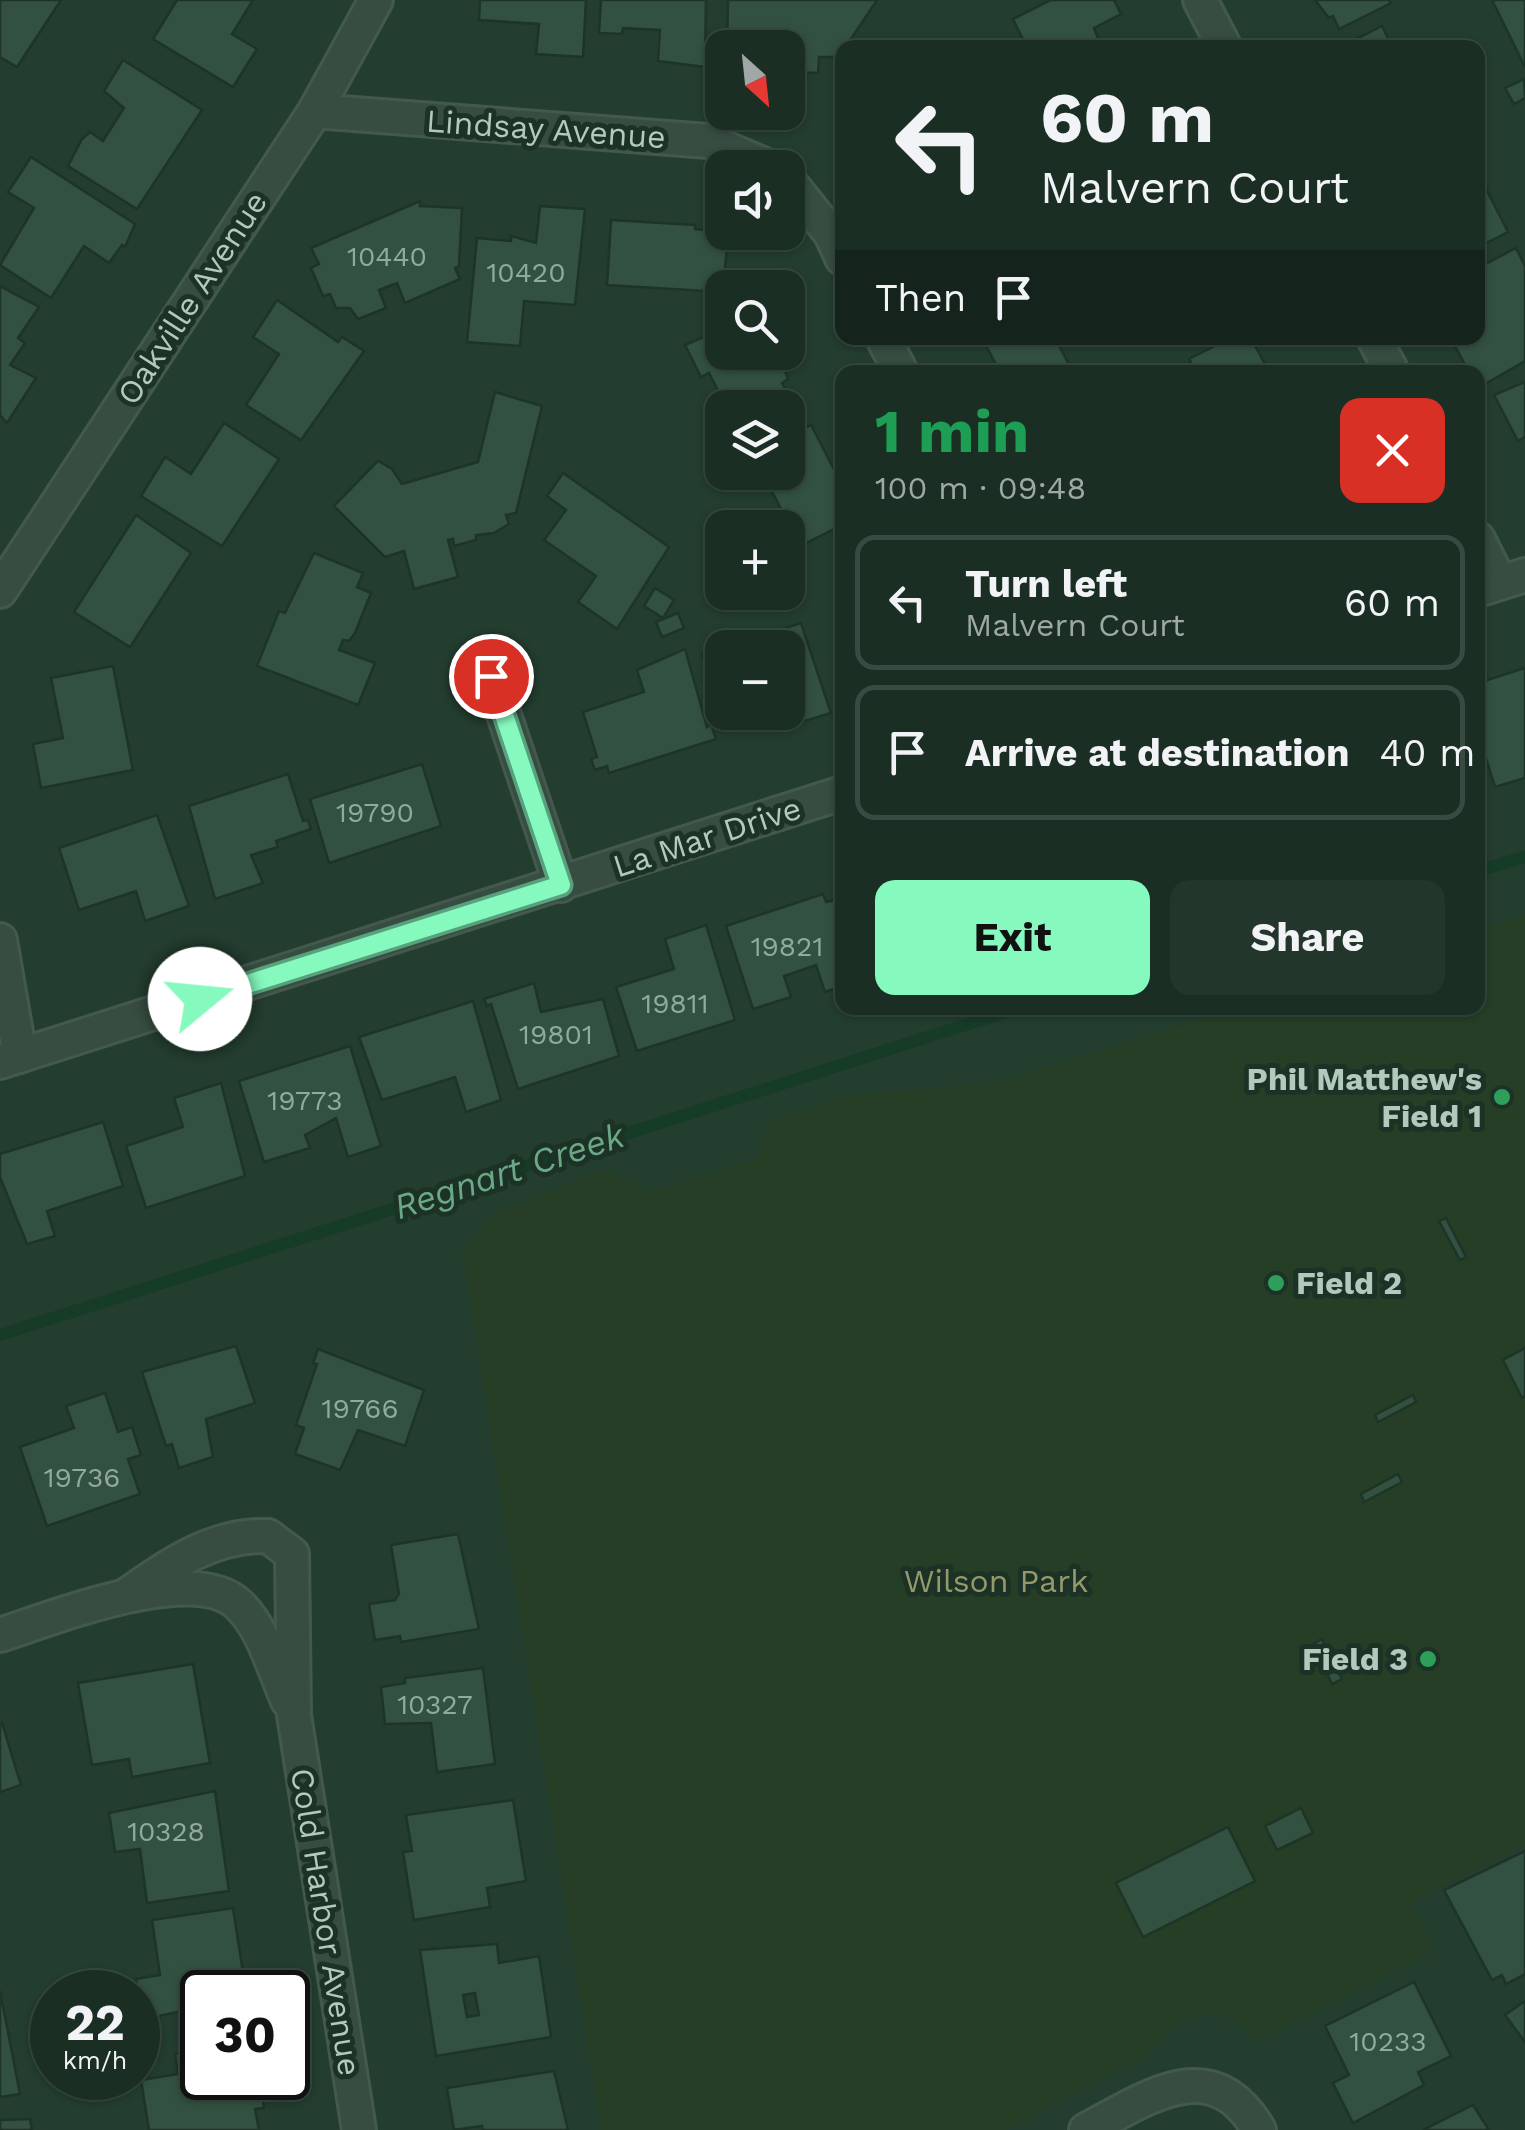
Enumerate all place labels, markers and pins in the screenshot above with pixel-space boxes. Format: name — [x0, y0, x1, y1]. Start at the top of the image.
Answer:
pin — [449, 634, 534, 719]
place label: Phil Matthew's Field 1 — [1247, 1060, 1482, 1135]
marker: Phil Matthew's Field 1 — [1491, 1086, 1513, 1108]
place label: Field 2 — [1296, 1264, 1402, 1302]
marker: Field 2 — [1265, 1272, 1287, 1294]
place label: Field 3 — [1302, 1640, 1408, 1678]
marker: Field 3 — [1417, 1648, 1439, 1670]

